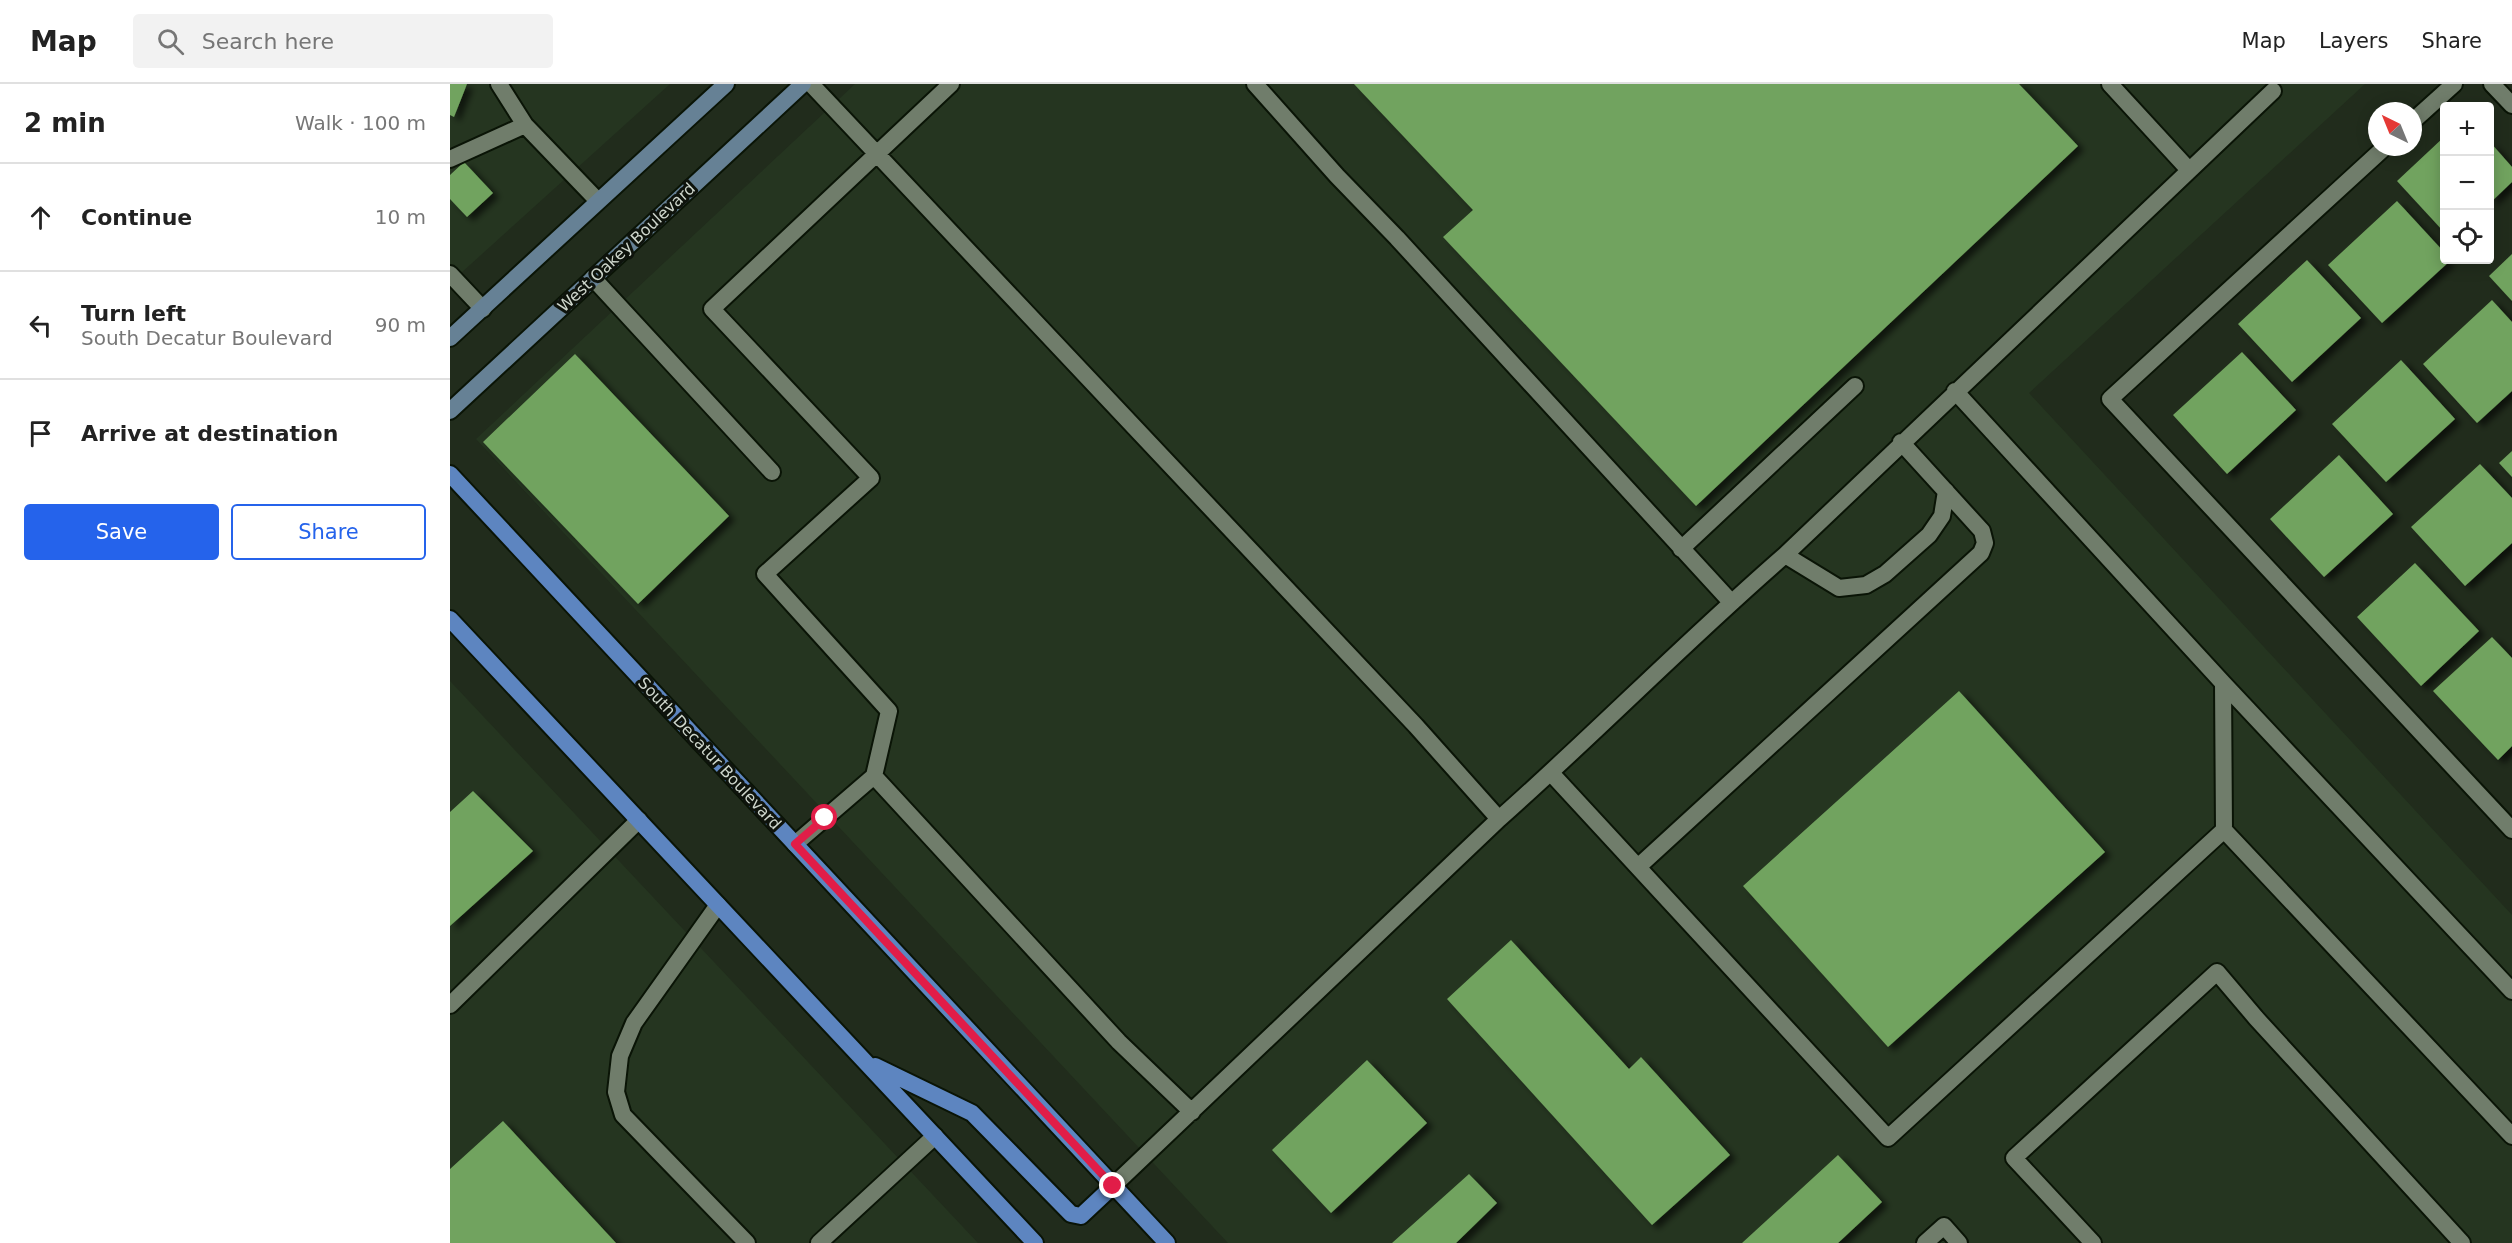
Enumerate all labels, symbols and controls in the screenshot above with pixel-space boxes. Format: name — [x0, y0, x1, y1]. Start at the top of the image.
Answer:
search box — [133, 14, 553, 68]
text: Map — [30, 25, 97, 58]
icon: search — [154, 25, 187, 58]
text: Search here — [202, 29, 334, 54]
text: Map — [2242, 29, 2286, 53]
text: Layers — [2319, 29, 2388, 53]
text: Share — [2421, 29, 2482, 53]
north arrow — [2368, 102, 2422, 156]
map controls — [2440, 102, 2494, 264]
button: + — [2440, 102, 2494, 156]
text: 2 min — [24, 108, 106, 138]
text: Walk · 100 m — [295, 111, 426, 135]
button: − — [2440, 156, 2494, 210]
street label: West Oakey Boulevard — [554, 179, 699, 316]
icon: ahead — [24, 201, 57, 234]
text: Continue — [81, 205, 192, 230]
text: 10 m — [375, 205, 426, 229]
button: locate — [2440, 210, 2494, 264]
text: Turn left — [81, 301, 186, 326]
icon: left — [24, 309, 57, 342]
text: 90 m — [375, 313, 426, 337]
text: South Decatur Boulevard — [81, 326, 333, 350]
icon: arrive — [24, 417, 57, 450]
text: Arrive at destination — [81, 421, 338, 446]
button: Save — [24, 504, 219, 560]
button: Share — [231, 504, 426, 560]
street label: South Decatur Boulevard — [634, 673, 785, 833]
route start — [811, 804, 837, 830]
route end — [1099, 1172, 1125, 1198]

